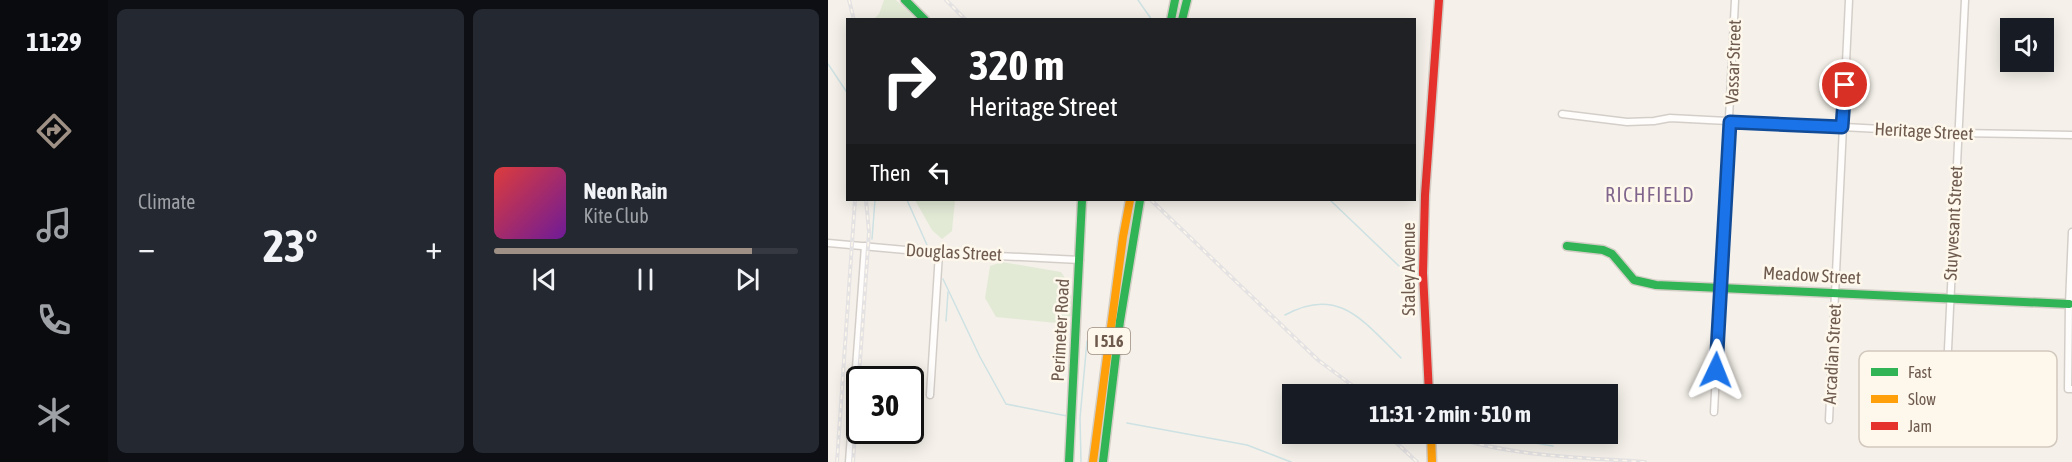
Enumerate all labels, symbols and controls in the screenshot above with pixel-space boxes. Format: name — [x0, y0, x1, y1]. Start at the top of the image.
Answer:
map controls — [2000, 18, 2054, 72]
button: sound — [2000, 18, 2054, 72]
street label: Vassar Street — [1721, 19, 1745, 105]
text: 11:29 — [26, 26, 82, 57]
text: 320 m — [969, 41, 1064, 89]
icon: right — [870, 42, 948, 120]
pin — [1819, 59, 1870, 110]
icon: arrive — [1828, 68, 1861, 101]
text: Heritage Street — [969, 91, 1118, 122]
icon: directions — [33, 110, 75, 152]
street label: Heritage Street — [1874, 118, 1974, 144]
icon: left — [923, 156, 956, 189]
text: Then — [870, 160, 911, 186]
street label: Stuyvesant Street — [1940, 165, 1966, 281]
text: Neon Rain — [584, 178, 667, 204]
district label: RICHFIELD — [1605, 183, 1695, 206]
text: Climate — [138, 190, 195, 213]
icon: music — [33, 204, 75, 246]
text: Kite Club — [584, 204, 649, 227]
text: 23° — [263, 220, 318, 272]
street label: Staley Avenue — [1398, 222, 1419, 316]
text: − — [138, 228, 155, 266]
text: + — [425, 228, 442, 266]
street label: Douglas Street — [905, 239, 1003, 265]
street label: Meadow Street — [1762, 262, 1862, 288]
icon: previous — [528, 263, 561, 296]
icon: pause — [629, 263, 662, 296]
icon: next — [731, 263, 764, 296]
street label: Perimeter Road — [1047, 278, 1073, 382]
icon: phone — [33, 299, 75, 341]
street label: Arcadian Street — [1819, 303, 1845, 405]
road number: I 516 — [1088, 328, 1130, 354]
position arrow — [1684, 338, 1748, 402]
legend — [1859, 351, 2057, 447]
text: Fast — [1908, 363, 1932, 381]
speed limit sign: 30 — [846, 366, 924, 444]
text: Slow — [1908, 390, 1936, 408]
icon: climate — [33, 394, 75, 436]
text: 11:31 · 2 min · 510 m — [1369, 401, 1531, 427]
text: Jam — [1908, 417, 1932, 435]

